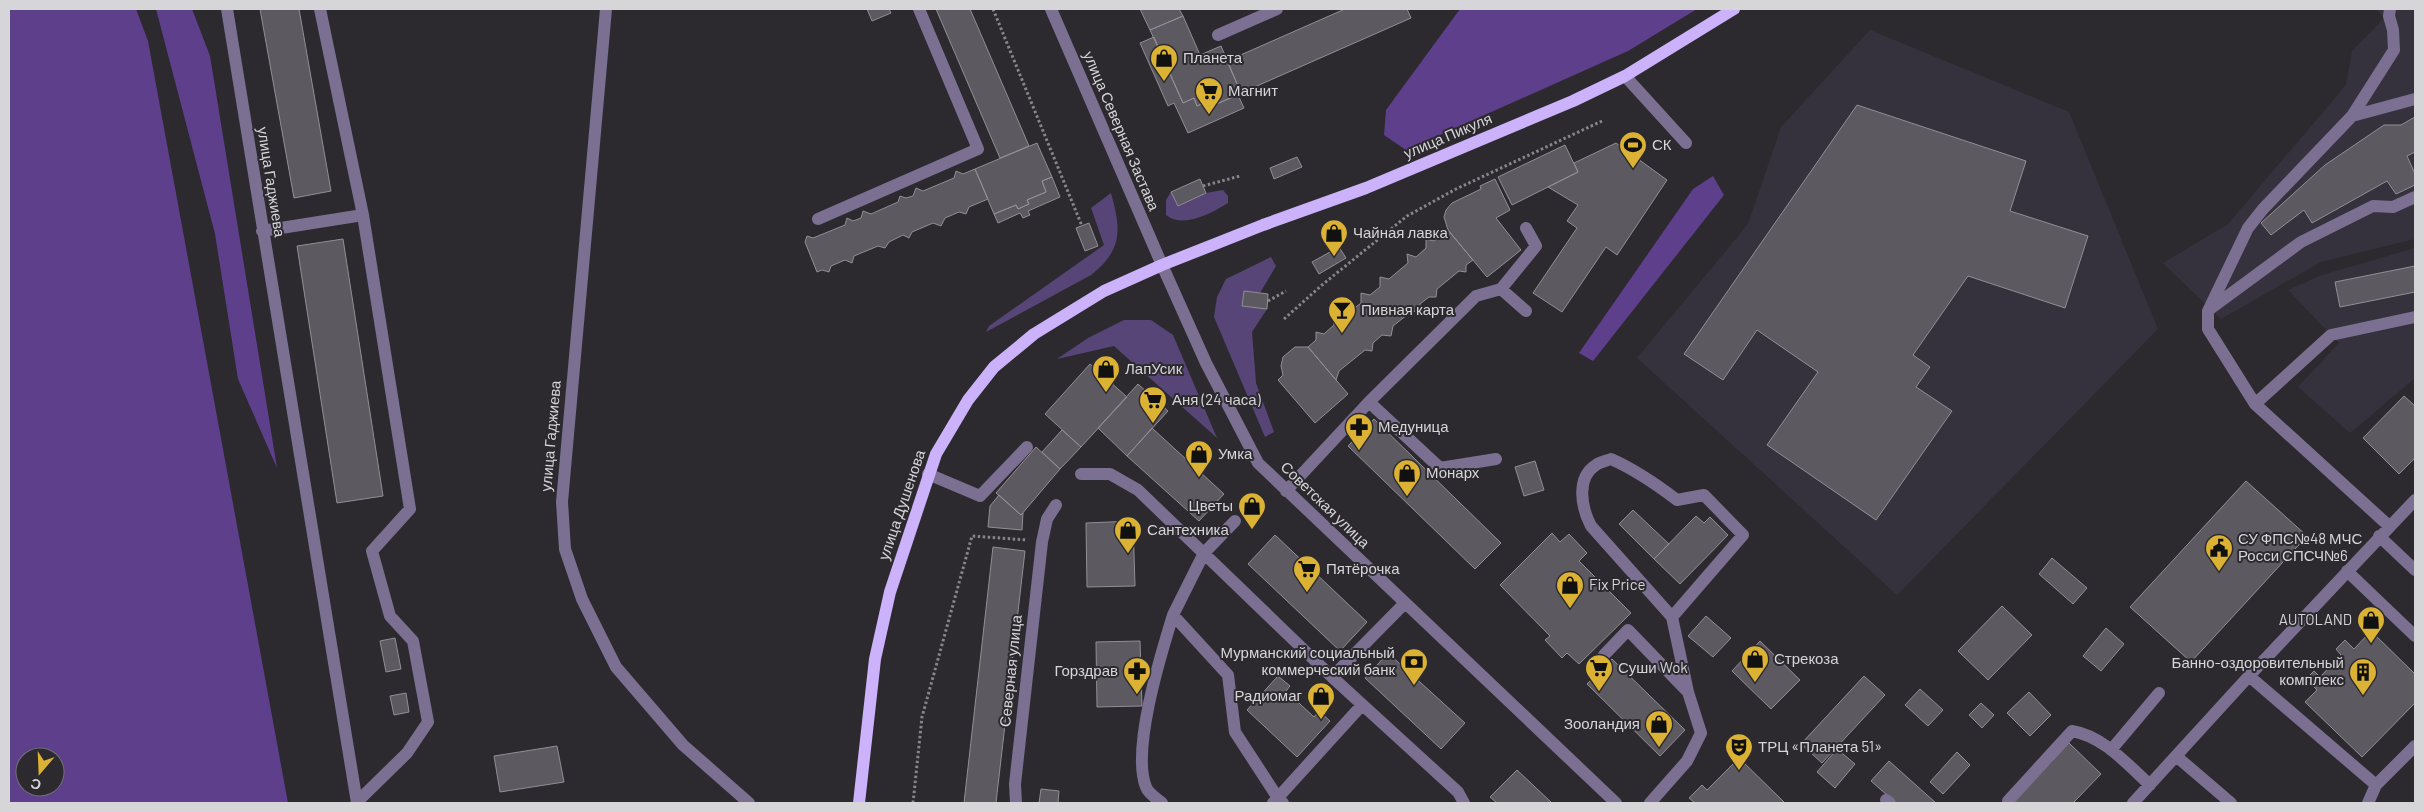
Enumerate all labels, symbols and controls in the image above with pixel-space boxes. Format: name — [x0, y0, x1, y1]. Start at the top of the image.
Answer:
shop icon: Планета — [1149, 43, 1179, 82]
street label: улица Северная Застава — [1080, 48, 1164, 214]
place label: Планета — [1183, 48, 1243, 66]
supermarket icon: Магнит — [1194, 76, 1224, 115]
place label: Магнит — [1228, 81, 1278, 99]
street label: улица Пикуля — [1401, 108, 1494, 162]
street label: улица Гаджиева — [254, 125, 290, 239]
sports icon: СК — [1618, 130, 1648, 169]
place label: СК — [1652, 135, 1672, 153]
shop icon: Чайная лавка — [1319, 218, 1349, 257]
place label: Чайная лавка — [1353, 223, 1448, 241]
bar icon: Пивная карта — [1327, 295, 1357, 334]
place label: Пивная карта — [1361, 300, 1455, 318]
shop icon: ЛапУсик — [1091, 354, 1121, 393]
place label: ЛапУсик — [1125, 359, 1183, 377]
street label: улица Гаджиева — [536, 379, 564, 492]
supermarket icon: Аня (24 часа) — [1138, 385, 1168, 424]
place label: Аня (24 часа) — [1172, 390, 1261, 408]
pharmacy icon: Медуница — [1344, 412, 1374, 451]
place label: Медуница — [1378, 417, 1449, 435]
shop icon: Умка — [1184, 439, 1214, 478]
place label: Умка — [1218, 444, 1253, 462]
street label: улица Душенова — [874, 447, 929, 562]
street label: Советская улица — [1277, 457, 1374, 552]
shop icon: Монарх — [1392, 458, 1422, 497]
place label: Монарх — [1426, 463, 1480, 481]
shop icon: Цветы — [1237, 491, 1267, 530]
place label: Цветы — [1189, 496, 1233, 514]
shop icon: Сантехника — [1113, 515, 1143, 554]
place label: Сантехника — [1147, 520, 1229, 538]
place label: СУ ФПС№48 МЧС Росси СПСЧ№6 — [2238, 529, 2362, 564]
public building icon: СУ ФПС№48 МЧС Росси СПСЧ№6 — [2204, 533, 2234, 572]
supermarket icon: Пятёрочка — [1292, 554, 1322, 593]
place label: Пятёрочка — [1326, 559, 1400, 577]
shop icon: Fix Price — [1555, 570, 1585, 609]
place label: Fix Price — [1589, 575, 1645, 593]
shop icon: AUTOLAND — [2356, 605, 2386, 644]
place label: AUTOLAND — [2279, 610, 2352, 628]
street label: Северная улица — [995, 613, 1025, 728]
place label: Мурманский социальный коммерческий банк — [1221, 643, 1395, 678]
shop icon: Стрекоза — [1740, 644, 1770, 683]
bank icon: Мурманский социальный коммерческий банк — [1399, 647, 1429, 686]
place label: Стрекоза — [1774, 649, 1839, 667]
supermarket icon: Суши Wok — [1584, 653, 1614, 692]
place label: Банно-оздоровительный комплекс — [2172, 653, 2344, 688]
pharmacy icon: Горздрав — [1122, 656, 1152, 695]
building icon: Банно-оздоровительный комплекс — [2348, 657, 2378, 696]
place label: Суши Wok — [1618, 658, 1688, 676]
place label: Горздрав — [1054, 661, 1118, 679]
shop icon: Радиомаг — [1306, 681, 1336, 720]
place label: Радиомаг — [1235, 686, 1303, 704]
shop icon: Зооландия — [1644, 709, 1674, 748]
place label: Зооландия — [1564, 714, 1640, 732]
theatre icon: ТРЦ «Планета 51» — [1724, 732, 1754, 771]
place label: ТРЦ «Планета 51» — [1758, 737, 1882, 755]
north arrow — [15, 747, 65, 797]
text: С — [28, 775, 43, 794]

